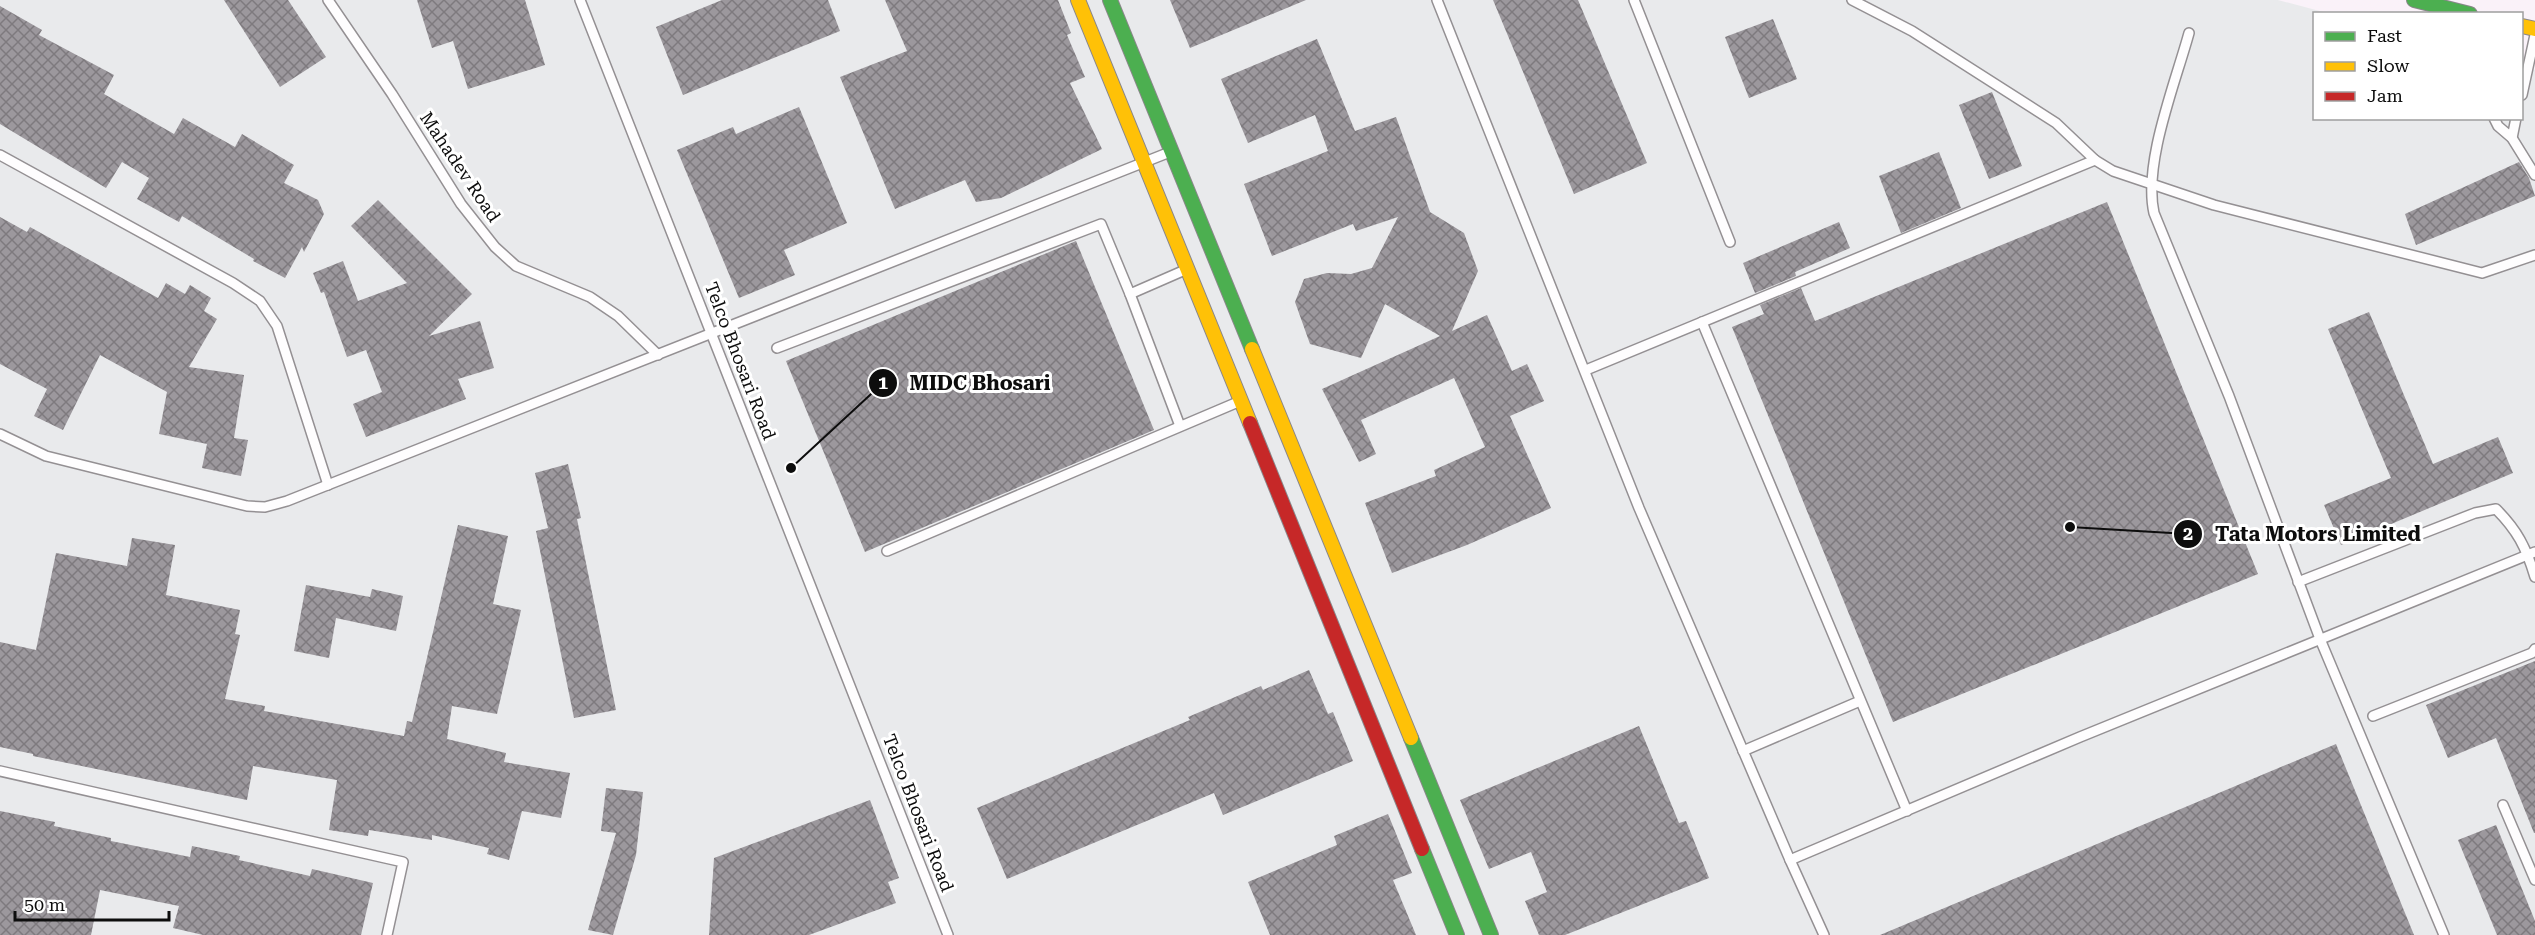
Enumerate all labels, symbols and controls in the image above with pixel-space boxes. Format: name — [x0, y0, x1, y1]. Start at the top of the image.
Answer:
legend — [2313, 12, 2523, 120]
text: Fast — [2367, 25, 2402, 46]
text: Slow — [2367, 55, 2409, 76]
text: Jam — [2367, 85, 2403, 106]
street label: Mahadev Road — [416, 108, 505, 226]
street label: Telco Bhosari Road — [701, 279, 780, 443]
callout: MIDC Bhosari — [868, 364, 1063, 402]
text: MIDC Bhosari — [910, 371, 1051, 395]
text: 1 — [878, 372, 888, 393]
callout: Tata Motors Limited — [2173, 515, 2432, 553]
text: Tata Motors Limited — [2215, 522, 2422, 546]
text: 2 — [2183, 523, 2193, 544]
street label: Telco Bhosari Road — [879, 731, 958, 895]
scale bar — [15, 884, 170, 922]
text: 50 m — [24, 894, 65, 915]

